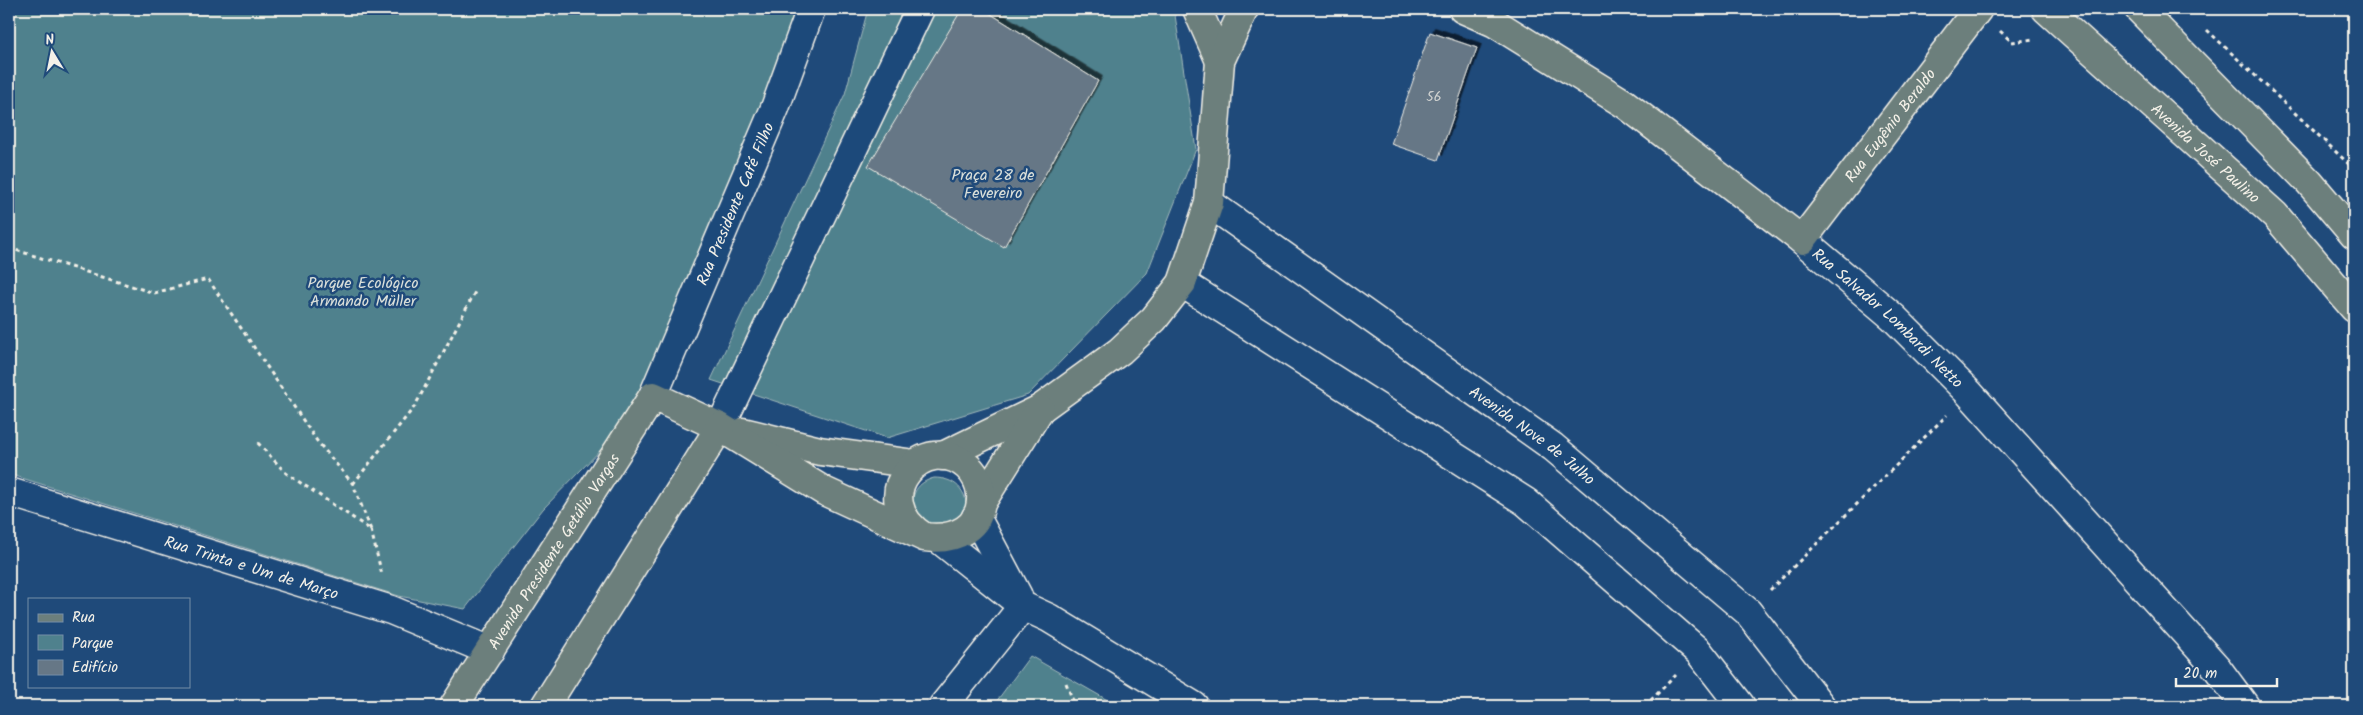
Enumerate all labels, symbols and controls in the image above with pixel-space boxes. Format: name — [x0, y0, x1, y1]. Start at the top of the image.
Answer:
north arrow — [28, 28, 78, 78]
text: N — [44, 29, 56, 52]
street label: Rua Eugênio Beraldo — [1839, 63, 1943, 188]
house number: 56 — [1426, 86, 1442, 108]
street label: Avenida José Paulino — [2144, 98, 2265, 210]
street label: Rua Presidente Café Filho — [690, 119, 782, 290]
park label: Praça 28 de Fevereiro — [951, 163, 1035, 206]
street label: Rua Salvador Lombardi Netto — [1806, 243, 1969, 395]
park label: Parque Ecológico Armando Müller — [307, 271, 419, 314]
street label: Avenida Nove de Julho — [1463, 380, 1600, 492]
street label: Avenida Presidente Getúlio Vargas — [482, 449, 627, 655]
street label: Rua Trinta e Um de Março — [161, 530, 341, 607]
legend — [28, 598, 190, 688]
text: Rua — [72, 606, 95, 630]
text: Parque — [72, 632, 113, 656]
scale bar — [2176, 655, 2277, 687]
text: Edifício — [72, 656, 118, 680]
text: 20 m — [2183, 662, 2217, 686]

